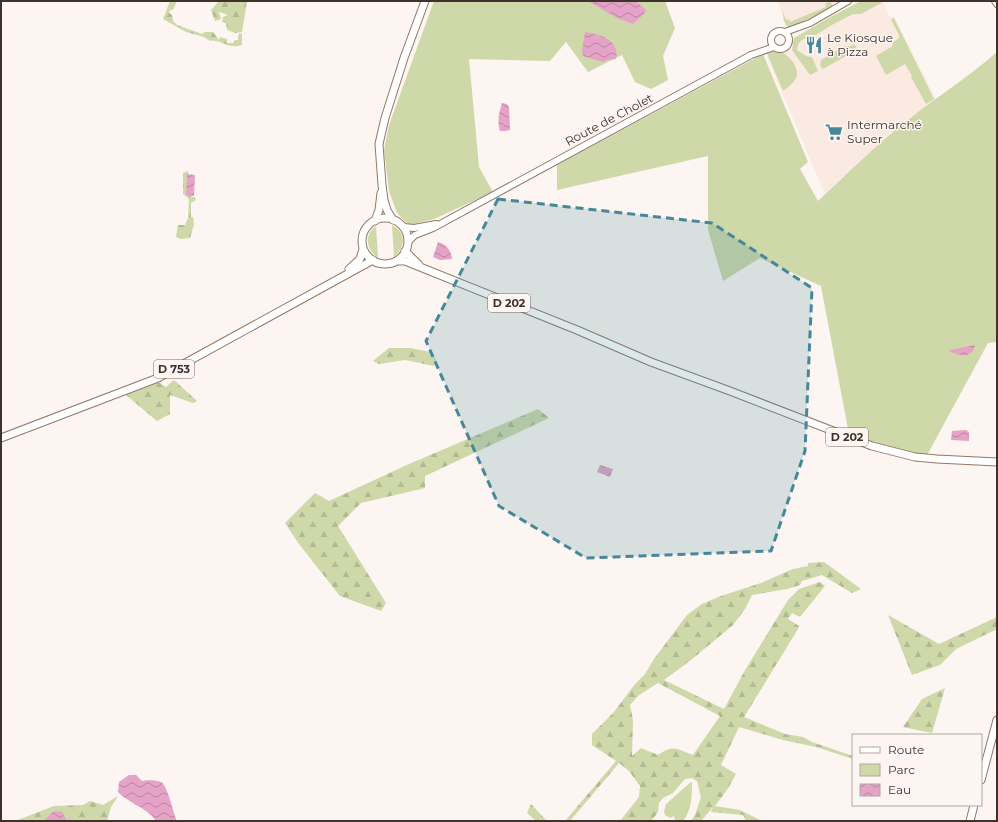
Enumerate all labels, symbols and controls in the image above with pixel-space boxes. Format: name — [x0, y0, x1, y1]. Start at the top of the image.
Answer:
place label: Le Kiosque à Pizza — [827, 30, 893, 59]
restaurant icon: Le Kiosque à Pizza — [804, 35, 824, 55]
street label: Route de Cholet — [562, 90, 655, 149]
place label: Intermarché Super — [847, 117, 922, 146]
supermarket icon: Intermarché Super — [824, 122, 844, 142]
road number: D 202 — [488, 294, 530, 312]
road number: D 753 — [154, 360, 194, 378]
road number: D 202 — [826, 428, 868, 446]
legend — [852, 734, 982, 806]
text: Route — [888, 742, 924, 757]
text: Parc — [888, 762, 915, 777]
text: Eau — [888, 782, 911, 797]

